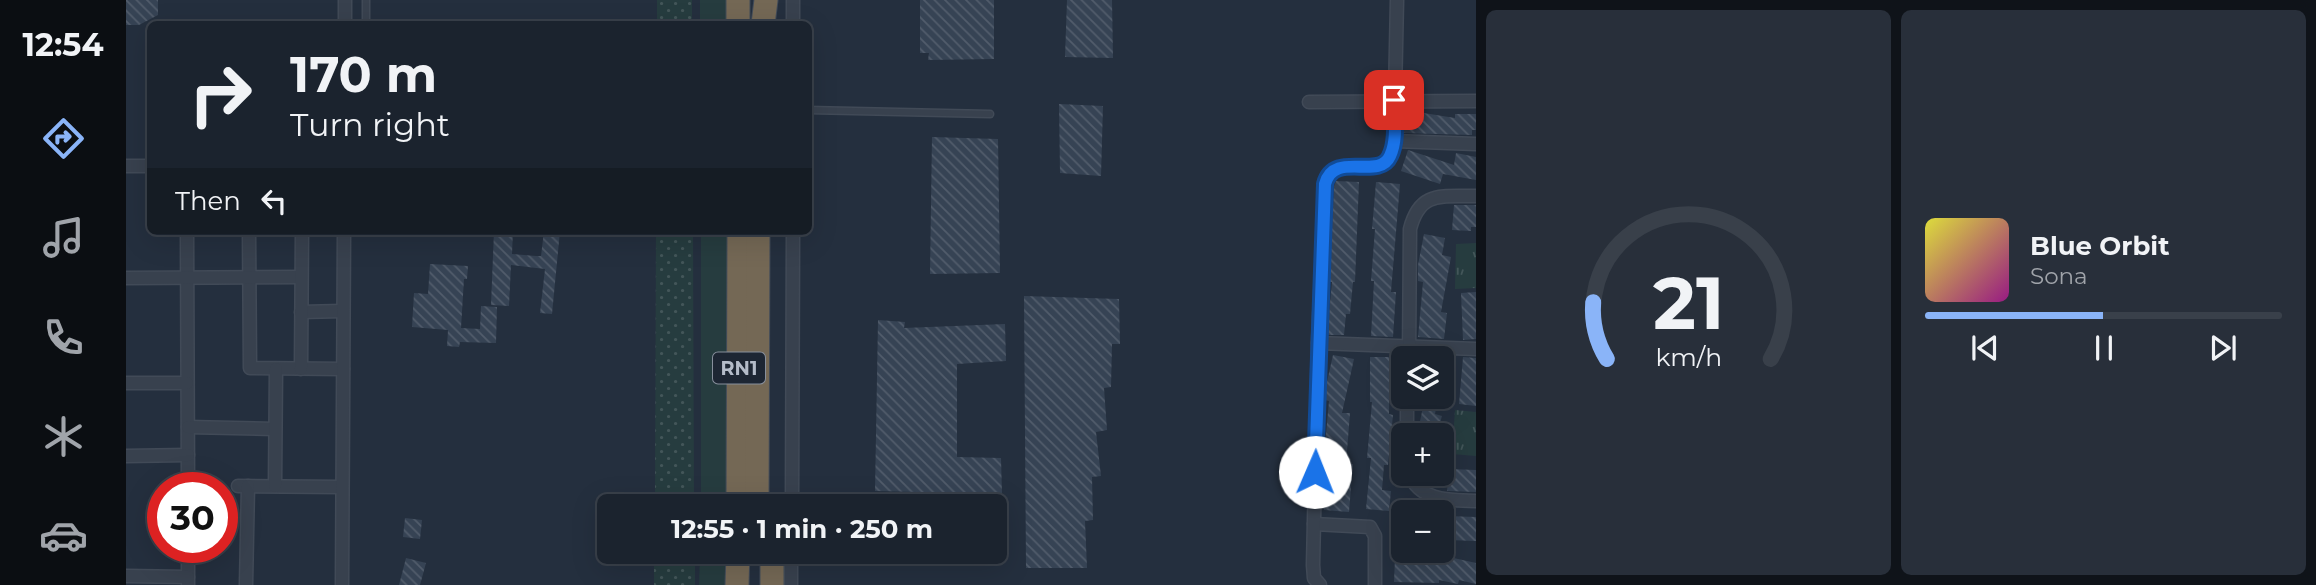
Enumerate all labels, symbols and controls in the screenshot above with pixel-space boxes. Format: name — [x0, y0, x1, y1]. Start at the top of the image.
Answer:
text: 12:54 — [23, 25, 103, 64]
text: 170 m — [290, 45, 437, 104]
icon: right — [175, 49, 266, 140]
pin — [1364, 70, 1424, 130]
icon: arrive — [1375, 81, 1413, 119]
text: Turn right — [290, 105, 450, 144]
icon: directions — [39, 114, 88, 163]
icon: left — [255, 182, 293, 220]
text: Then — [175, 185, 241, 217]
icon: music — [39, 213, 88, 262]
text: Blue Orbit — [2030, 230, 2169, 262]
text: 21 — [1653, 259, 1724, 347]
text: Sona — [2030, 262, 2088, 290]
icon: phone — [39, 313, 88, 362]
icon: previous — [1966, 329, 2004, 367]
icon: pause — [2085, 329, 2123, 367]
icon: next — [2204, 329, 2242, 367]
text: km/h — [1655, 341, 1722, 371]
map controls — [1391, 346, 1454, 563]
button: layers — [1391, 346, 1454, 409]
road number: RN1 — [713, 352, 765, 384]
icon: climate — [39, 412, 88, 461]
button: + — [1391, 423, 1454, 486]
position arrow — [1278, 435, 1352, 509]
speed limit sign: 30 — [147, 472, 238, 563]
button: − — [1391, 500, 1454, 563]
icon: car — [39, 511, 88, 560]
text: 12:55 · 1 min · 250 m — [671, 513, 933, 545]

